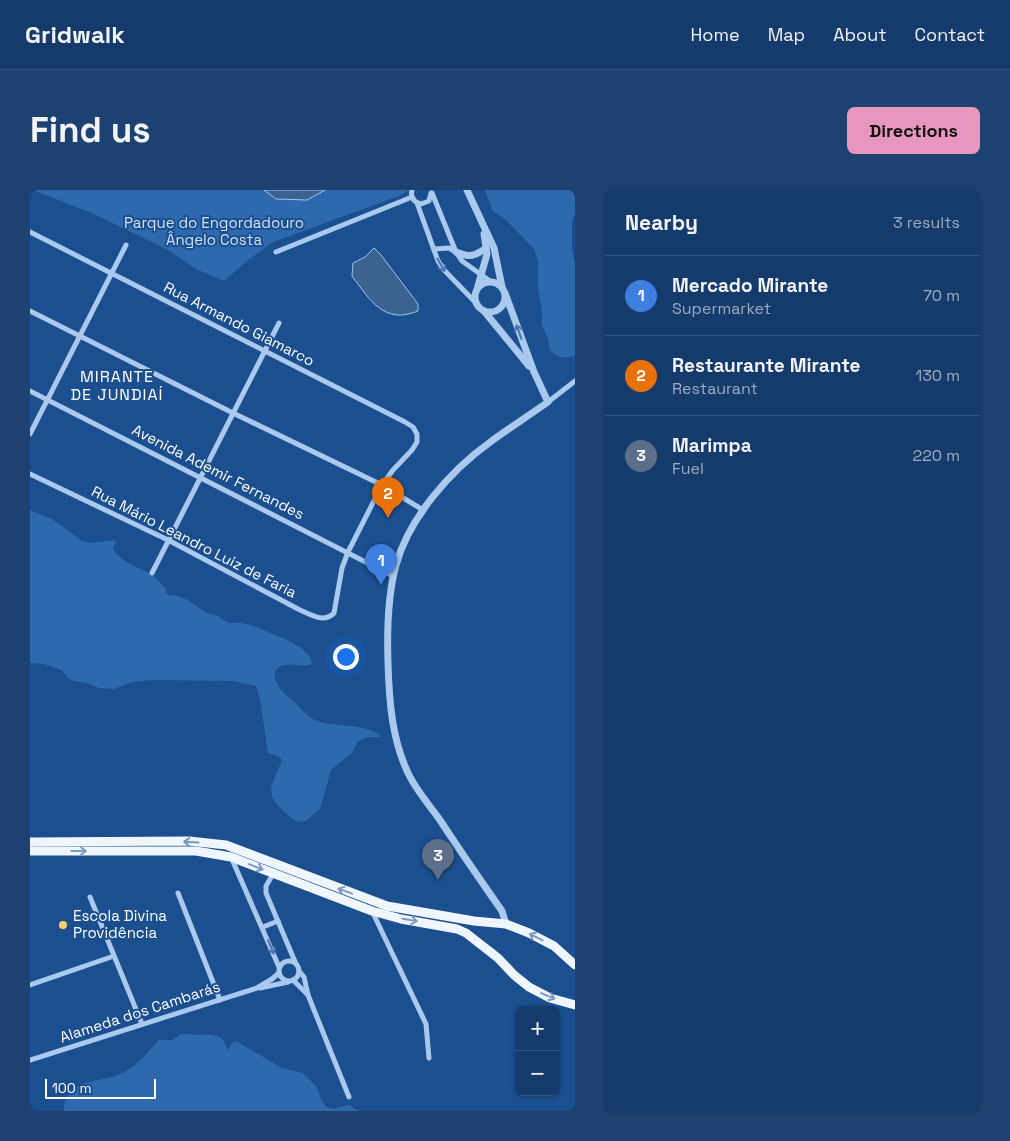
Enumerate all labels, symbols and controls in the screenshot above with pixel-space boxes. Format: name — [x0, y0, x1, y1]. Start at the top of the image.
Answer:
text: Gridwalk — [25, 19, 125, 50]
text: Home — [691, 23, 740, 46]
text: Map — [768, 23, 805, 46]
text: About — [833, 23, 887, 46]
text: Contact — [915, 23, 985, 46]
button: Directions — [847, 107, 980, 154]
text: Find us — [30, 108, 151, 152]
text: Nearby — [625, 209, 698, 236]
text: 3 results — [893, 212, 960, 233]
park label: Parque do Engordadouro Ângelo Costa — [124, 213, 304, 249]
one-way arrow — [437, 257, 447, 271]
text: Mercado Mirante — [672, 273, 828, 298]
street label: Rua Armando Giamarco — [161, 277, 318, 370]
text: 1 — [637, 285, 645, 306]
text: 70 m — [923, 285, 960, 306]
text: Supermarket — [672, 298, 771, 319]
one-way arrow — [514, 325, 523, 340]
text: Restaurante Mirante — [672, 353, 860, 378]
text: 2 — [636, 365, 646, 386]
text: 130 m — [916, 365, 960, 386]
district label: MIRANTE DE JUNDIAÍ — [70, 366, 164, 405]
text: Restaurant — [672, 378, 758, 399]
street label: Avenida Ademir Fernandes — [129, 420, 308, 523]
text: Marimpa — [672, 433, 752, 458]
text: 3 — [636, 445, 646, 466]
text: 220 m — [913, 445, 960, 466]
text: Fuel — [672, 458, 704, 479]
pin: 2 — [372, 477, 404, 518]
street label: Rua Mário Leandro Luiz de Faria — [88, 481, 300, 602]
pin: 1 — [365, 544, 397, 585]
your location — [333, 644, 359, 670]
one-way arrow — [183, 837, 199, 846]
pin: 3 — [422, 839, 454, 880]
one-way arrow — [70, 846, 86, 856]
one-way arrow — [248, 863, 263, 872]
one-way arrow — [338, 886, 353, 895]
place label: Escola Divina Providência — [73, 906, 167, 942]
one-way arrow — [401, 916, 417, 926]
marker: Escola Divina Providência — [57, 919, 69, 931]
one-way arrow — [529, 932, 544, 941]
one-way arrow — [267, 939, 276, 954]
street label: Alameda dos Cambarás — [57, 977, 223, 1046]
one-way arrow — [540, 991, 555, 1001]
map controls — [515, 1006, 560, 1096]
button: + — [515, 1006, 560, 1051]
button: − — [515, 1051, 560, 1096]
scale bar — [45, 1076, 156, 1099]
text: 100 m — [52, 1079, 91, 1097]

